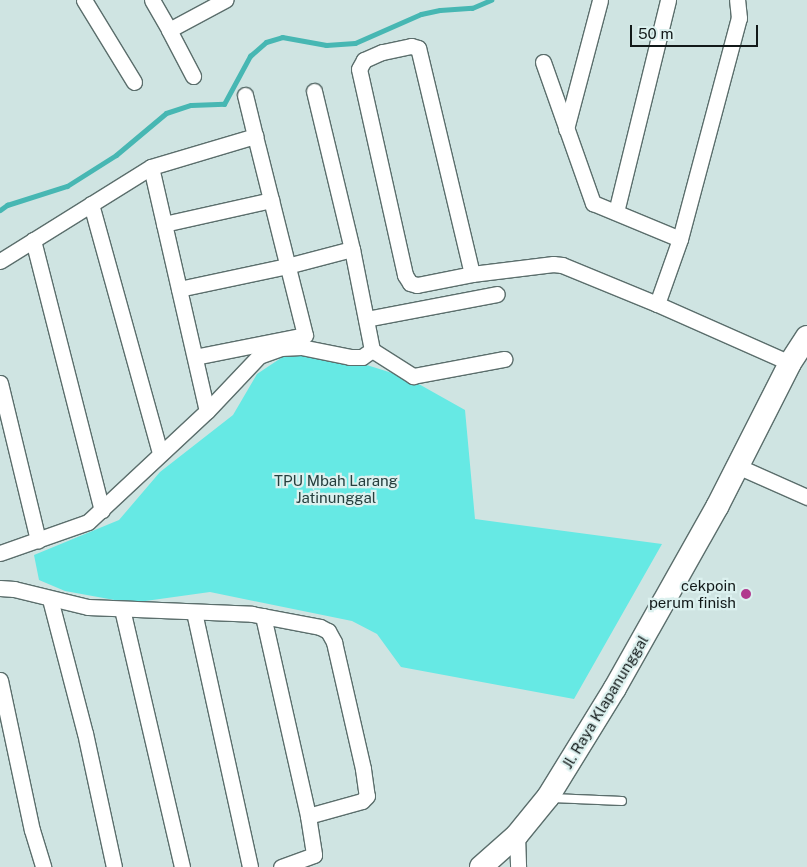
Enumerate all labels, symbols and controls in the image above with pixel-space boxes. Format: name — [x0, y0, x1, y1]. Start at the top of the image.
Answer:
scale bar — [632, 15, 760, 47]
text: 50 m — [638, 25, 673, 42]
park label: TPU Mbah Larang Jatinunggal — [274, 471, 398, 506]
place label: cekpoin perum finish — [649, 576, 736, 611]
marker: cekpoin perum finish — [740, 588, 752, 600]
street label: Jl. Raya Klapanunggal — [558, 632, 652, 772]

